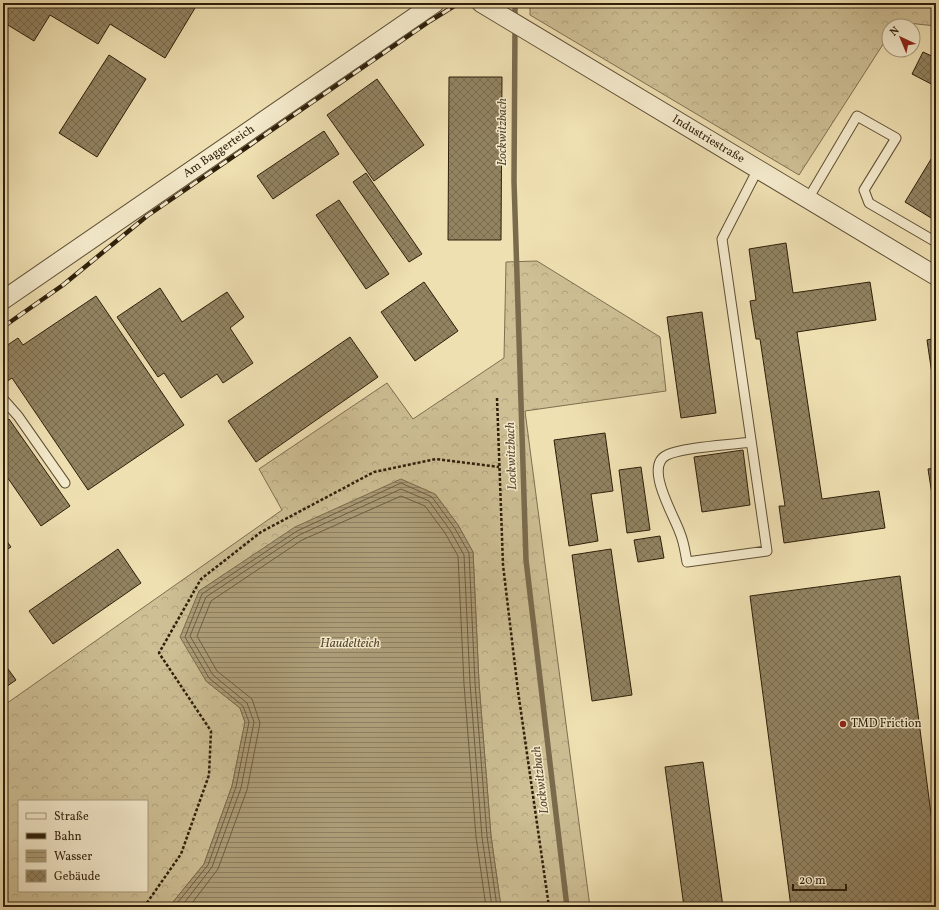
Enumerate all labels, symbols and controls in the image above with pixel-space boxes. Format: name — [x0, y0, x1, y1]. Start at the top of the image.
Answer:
north arrow — [881, 18, 921, 58]
text: N — [887, 24, 903, 40]
water label: Lockwitzbach — [494, 97, 512, 166]
street label: Industriestraße — [669, 111, 748, 167]
street label: Am Baggerteich — [180, 121, 258, 182]
water label: Lockwitzbach — [502, 421, 522, 490]
water label: Haudelteich — [320, 635, 380, 653]
place label: TMD Friction — [851, 716, 922, 732]
marker: TMD Friction — [838, 719, 848, 729]
water label: Lockwitzbach — [528, 745, 554, 815]
legend — [18, 800, 148, 892]
text: Straße — [54, 809, 89, 825]
text: Bahn — [54, 829, 82, 845]
text: Wasser — [54, 849, 92, 865]
scale bar — [793, 866, 846, 892]
text: Gebäude — [54, 869, 101, 885]
text: 20 m — [799, 873, 826, 889]

